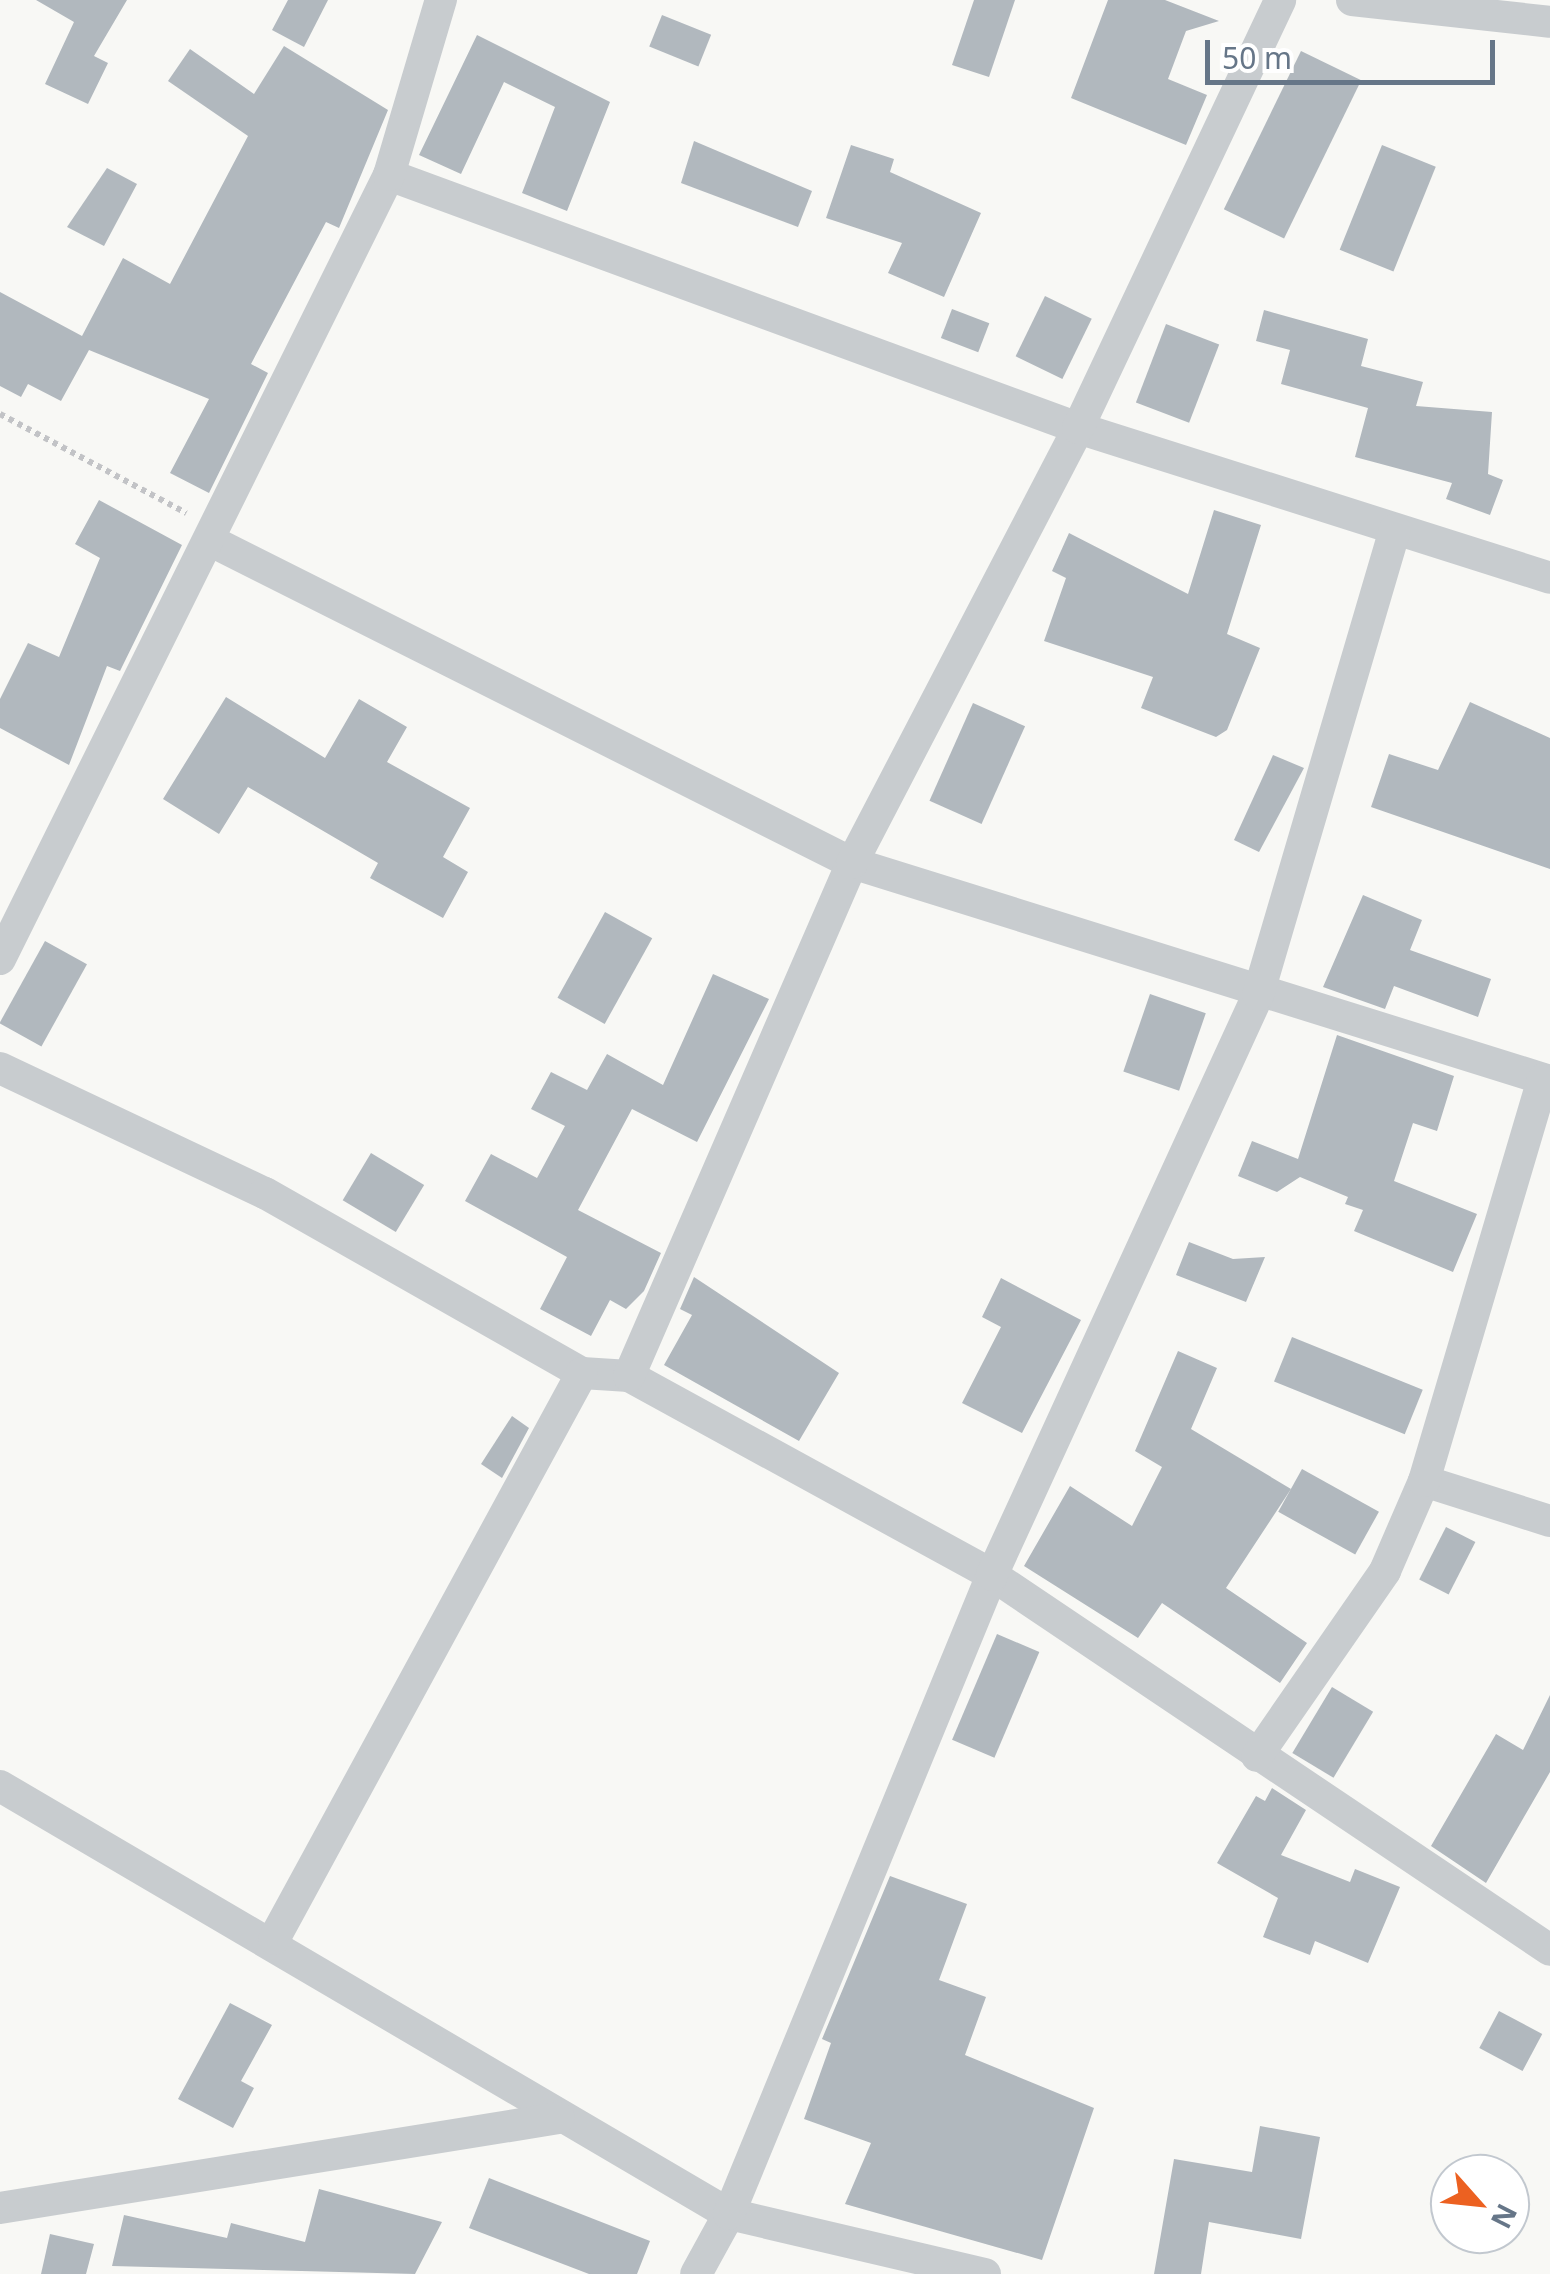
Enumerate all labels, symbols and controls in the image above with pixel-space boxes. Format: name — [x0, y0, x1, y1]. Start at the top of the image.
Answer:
scale bar — [1210, 20, 1500, 82]
text: 50 m — [1222, 37, 1292, 78]
north arrow — [1430, 2154, 1530, 2254]
text: N — [1483, 2198, 1527, 2235]

